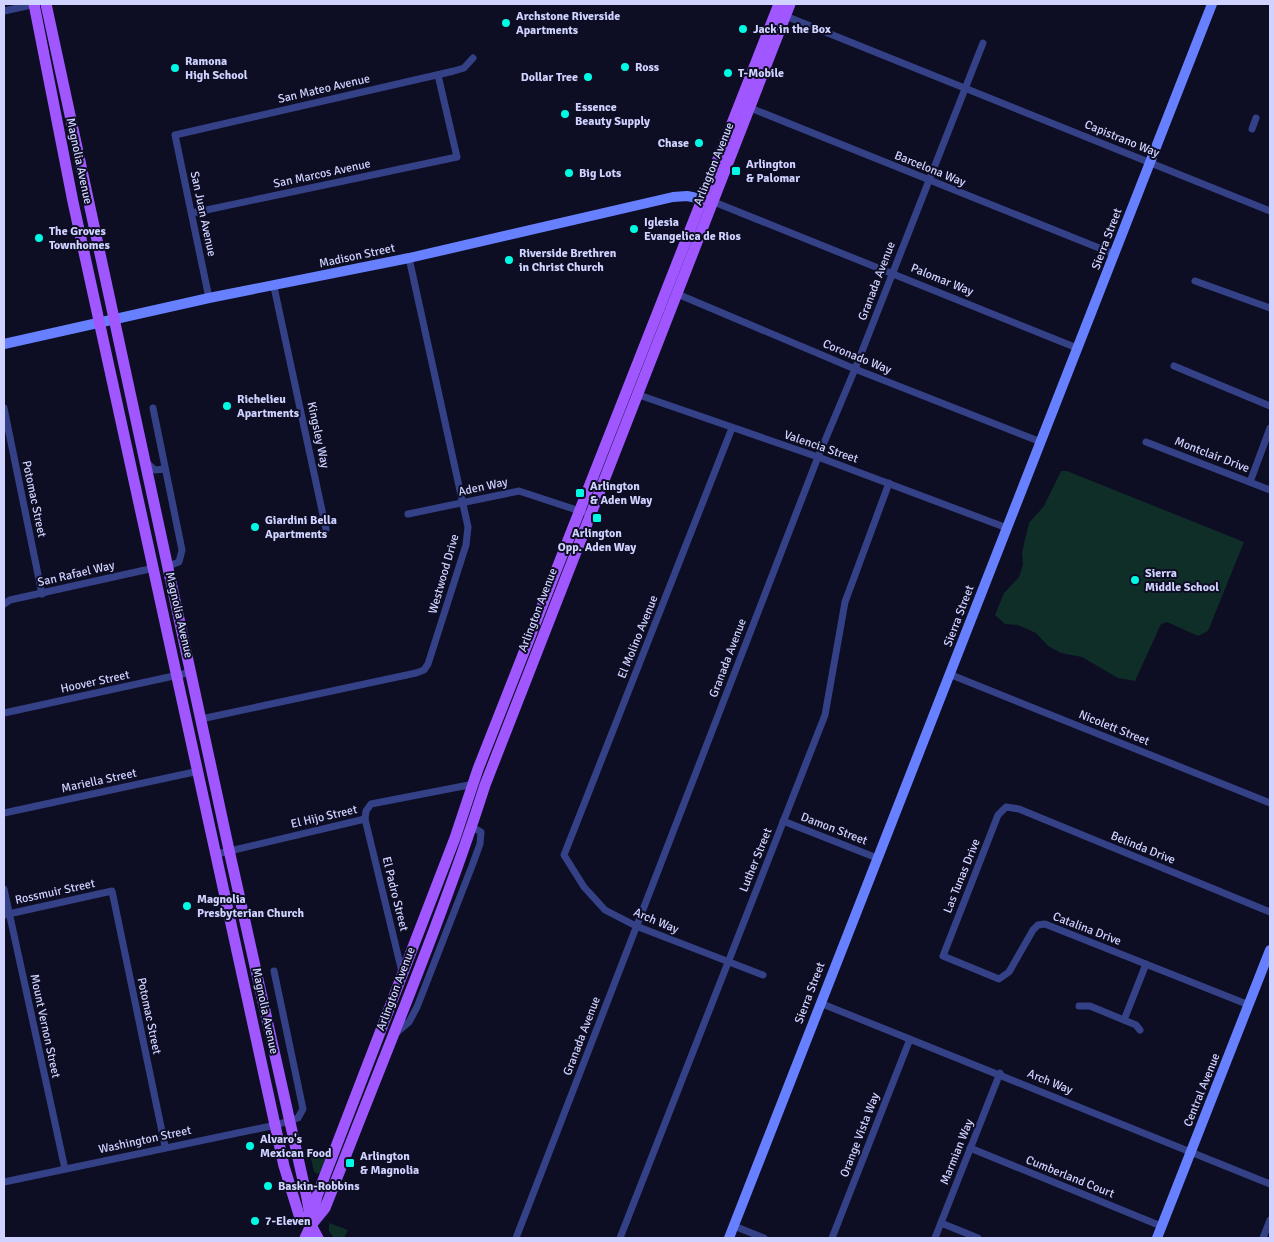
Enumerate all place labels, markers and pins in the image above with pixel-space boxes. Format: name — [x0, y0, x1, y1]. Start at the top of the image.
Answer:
place label: Archstone Riverside Apartments — [516, 9, 620, 38]
marker: Archstone Riverside Apartments — [500, 17, 512, 29]
place label: Jack in the Box — [753, 22, 831, 37]
marker: Jack in the Box — [737, 23, 749, 35]
place label: Ramona High School — [185, 54, 248, 83]
place label: Ross — [635, 60, 660, 75]
marker: Ross — [619, 61, 631, 73]
marker: Ramona High School — [169, 62, 181, 74]
place label: T-Mobile — [738, 66, 784, 81]
marker: T-Mobile — [722, 67, 734, 79]
place label: Dollar Tree — [521, 70, 578, 85]
marker: Dollar Tree — [582, 71, 594, 83]
place label: Essence Beauty Supply — [575, 100, 650, 129]
marker: Essence Beauty Supply — [559, 108, 571, 120]
place label: Chase — [658, 136, 689, 151]
marker: Chase — [693, 137, 705, 149]
place label: Arlington & Palomar — [746, 157, 800, 186]
marker: Arlington & Palomar — [730, 165, 742, 177]
place label: Big Lots — [579, 166, 622, 181]
marker: Big Lots — [563, 167, 575, 179]
place label: Iglesia Evangelica de Rios — [644, 215, 741, 244]
marker: Iglesia Evangelica de Rios — [628, 223, 640, 235]
place label: The Groves Townhomes — [49, 224, 110, 253]
marker: The Groves Townhomes — [33, 232, 45, 244]
place label: Riverside Brethren in Christ Church — [519, 246, 617, 275]
marker: Riverside Brethren in Christ Church — [503, 254, 515, 266]
place label: Richelieu Apartments — [237, 392, 300, 421]
marker: Richelieu Apartments — [221, 400, 233, 412]
place label: Arlington & Aden Way — [590, 479, 652, 508]
marker: Arlington & Aden Way — [574, 487, 586, 499]
marker: Arlington Opp. Aden Way — [591, 512, 603, 524]
place label: Giardini Bella Apartments — [265, 513, 337, 542]
marker: Giardini Bella Apartments — [249, 521, 261, 533]
place label: Arlington Opp. Aden Way — [558, 526, 636, 555]
place label: Sierra Middle School — [1145, 566, 1219, 595]
marker: Sierra Middle School — [1129, 574, 1141, 586]
place label: Magnolia Presbyterian Church — [197, 892, 305, 921]
marker: Magnolia Presbyterian Church — [181, 900, 193, 912]
place label: Alvaro's Mexican Food — [260, 1132, 332, 1161]
marker: Alvaro's Mexican Food — [244, 1140, 256, 1152]
place label: Arlington & Magnolia — [360, 1149, 419, 1178]
marker: Arlington & Magnolia — [344, 1157, 356, 1169]
place label: Baskin-Robbins — [278, 1179, 360, 1194]
marker: Baskin-Robbins — [262, 1180, 274, 1192]
place label: 7-Eleven — [265, 1214, 311, 1229]
marker: 7-Eleven — [249, 1215, 261, 1227]

